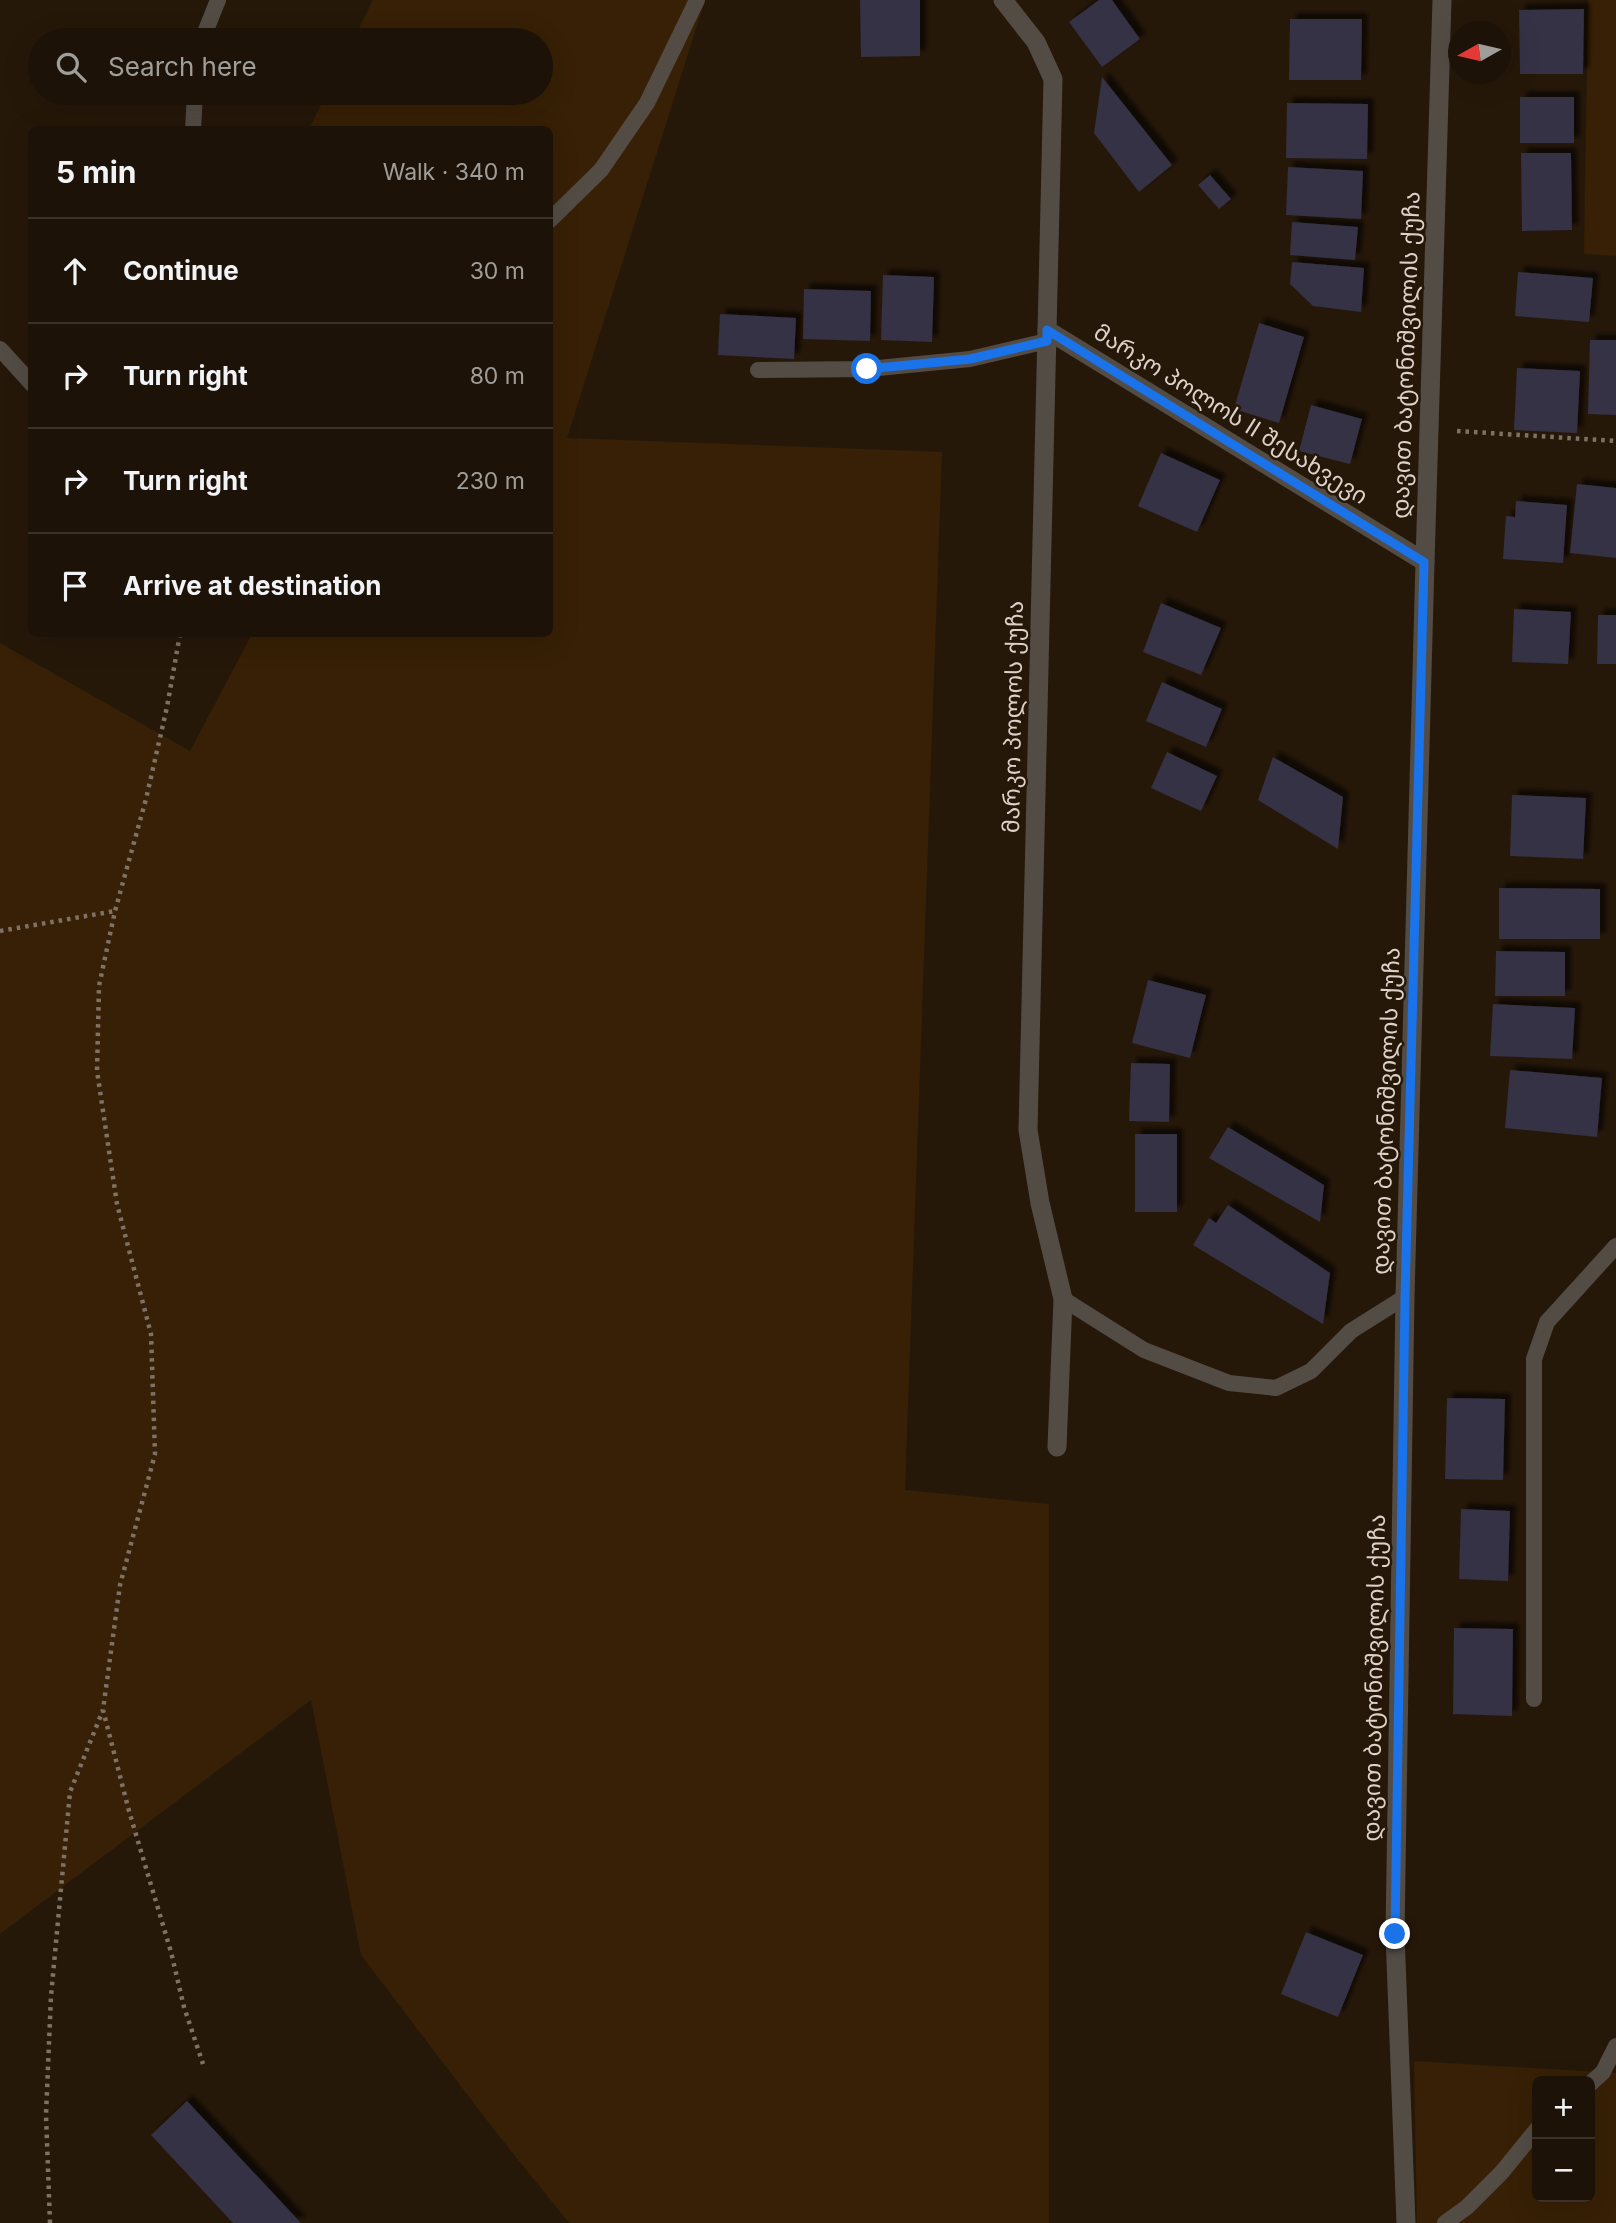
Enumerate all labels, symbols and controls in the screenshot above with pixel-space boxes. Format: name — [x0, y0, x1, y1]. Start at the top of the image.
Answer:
north arrow — [1448, 21, 1511, 84]
search box — [28, 28, 553, 105]
icon: search — [52, 48, 90, 86]
text: Search here — [108, 51, 257, 82]
text: 5 min — [56, 154, 136, 190]
text: Walk · 340 m — [383, 158, 525, 186]
street label: დავით ბატონიშვილის ქუჩა — [1386, 191, 1426, 519]
icon: ahead — [56, 252, 94, 290]
text: Continue — [123, 255, 239, 286]
text: 30 m — [470, 257, 525, 285]
street label: მარკო პოლოს II შესახვევი — [1089, 318, 1373, 510]
route start — [851, 353, 882, 384]
icon: right — [56, 357, 94, 395]
text: Turn right — [123, 360, 248, 391]
text: 80 m — [470, 362, 525, 390]
icon: right — [56, 462, 94, 500]
text: Turn right — [123, 465, 248, 496]
text: 230 m — [456, 467, 525, 495]
icon: arrive — [56, 567, 94, 605]
text: Arrive at destination — [123, 570, 382, 601]
street label: მარკო პოლოს ქუჩა — [997, 601, 1029, 833]
street label: დავით ბატონიშვილის ქუჩა — [1366, 947, 1406, 1275]
street label: დავით ბატონიშვილის ქუჩა — [1357, 1514, 1391, 1842]
route end — [1379, 1918, 1410, 1949]
map controls — [1532, 2076, 1595, 2202]
button: + — [1532, 2076, 1595, 2139]
button: − — [1532, 2139, 1595, 2202]

